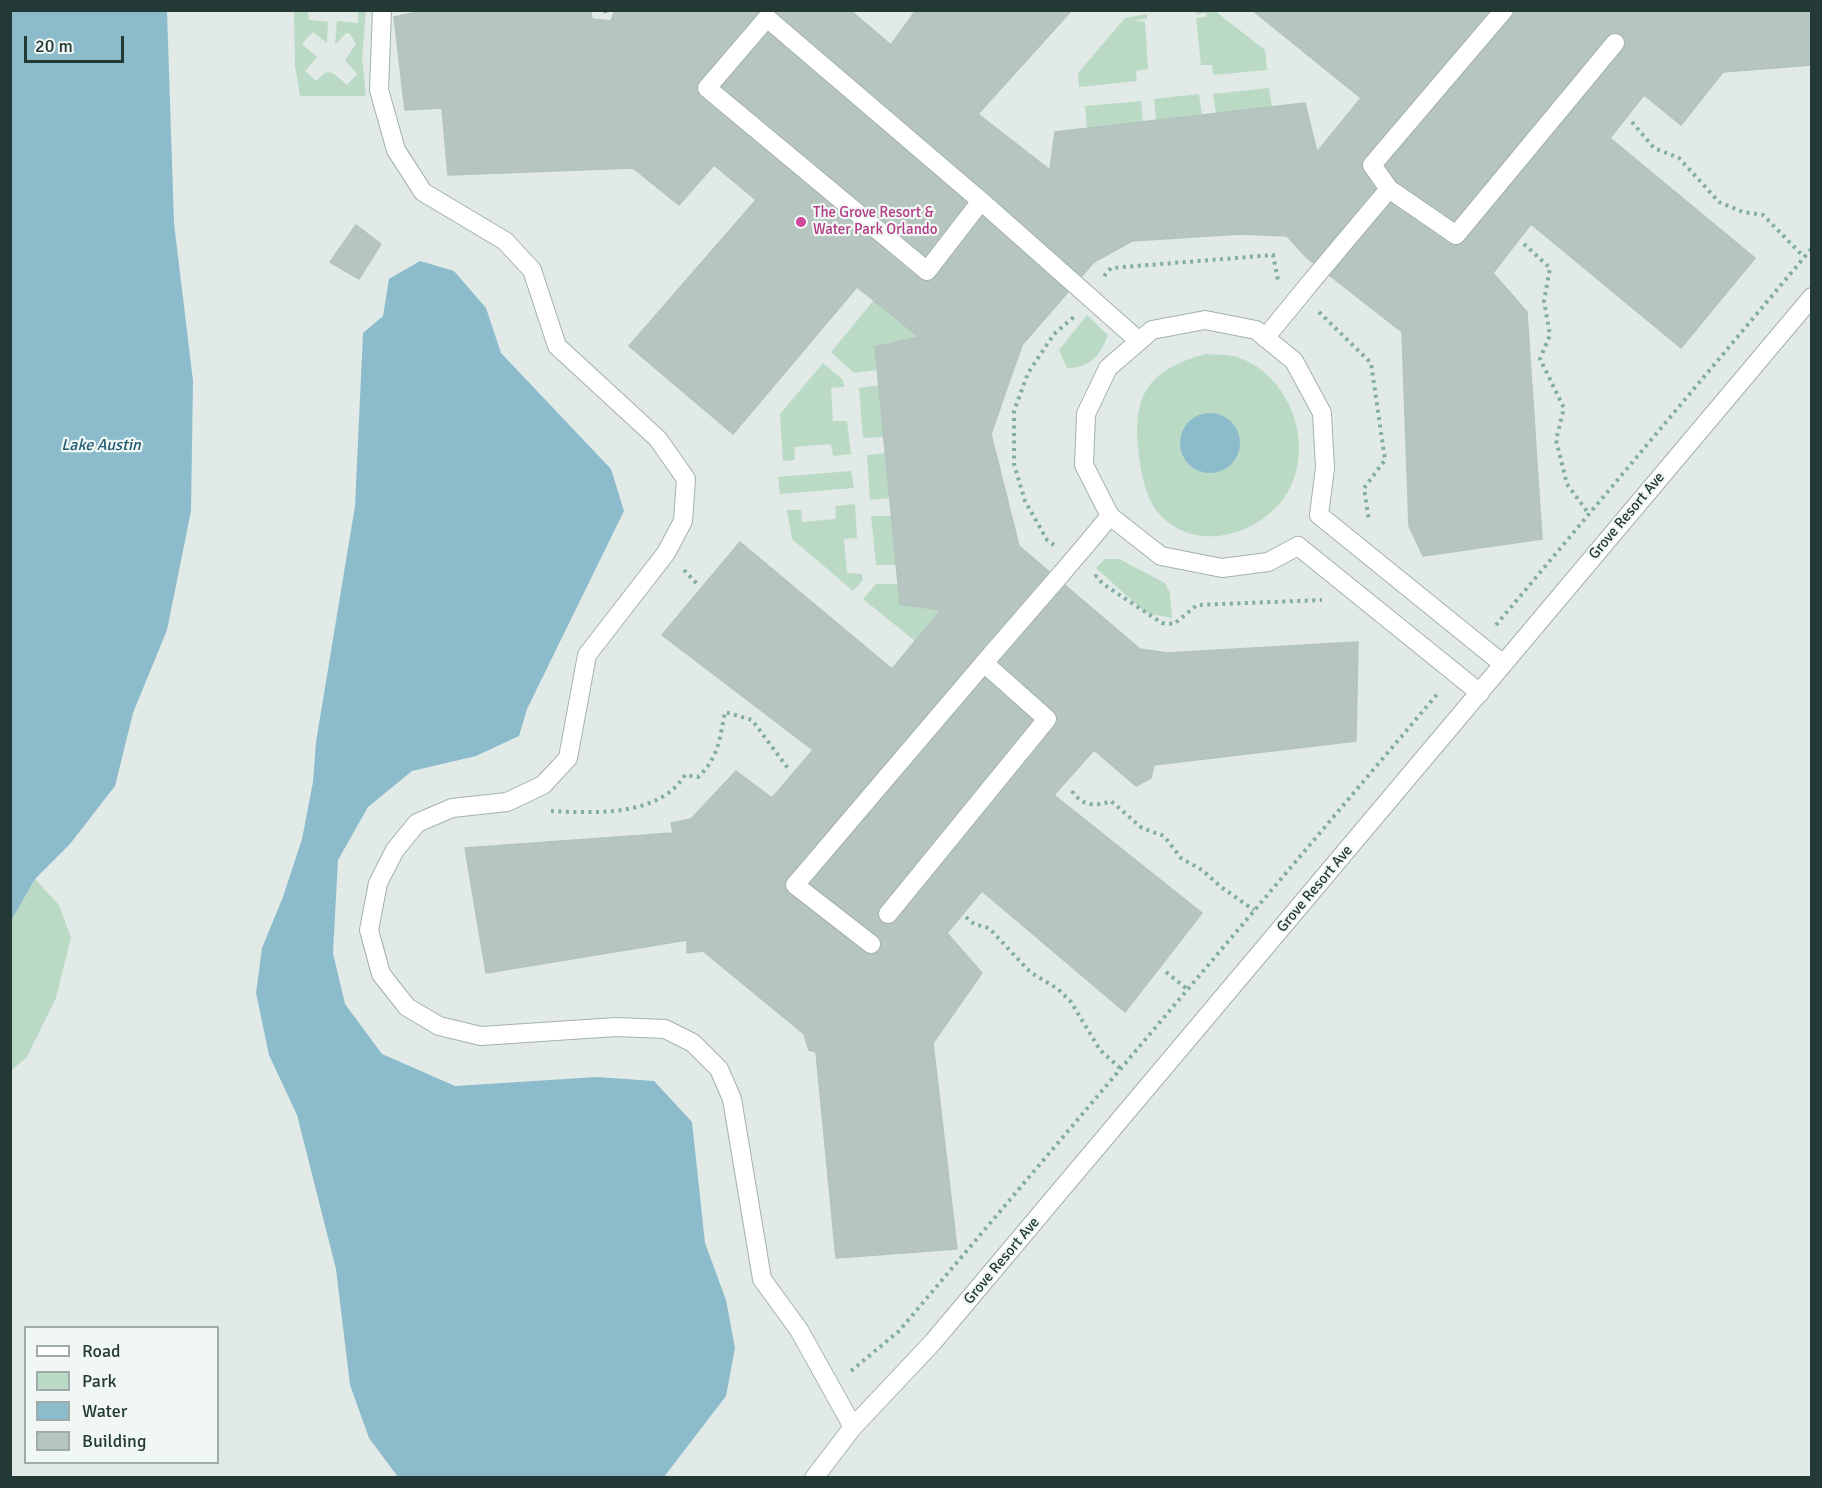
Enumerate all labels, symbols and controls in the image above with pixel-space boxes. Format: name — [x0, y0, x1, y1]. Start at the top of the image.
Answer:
scale bar — [27, 24, 128, 62]
text: 20 m — [35, 35, 73, 57]
place label: The Grove Resort & Water Park Orlando — [813, 204, 938, 239]
marker: The Grove Resort & Water Park Orlando — [794, 215, 808, 229]
water label: Lake Austin — [61, 436, 141, 456]
street label: Grove Resort Ave — [1585, 469, 1669, 563]
street label: Grove Resort Ave — [1273, 842, 1357, 936]
street label: Grove Resort Ave — [960, 1214, 1044, 1308]
legend — [24, 1326, 219, 1464]
text: Road — [82, 1340, 121, 1362]
text: Park — [82, 1370, 117, 1392]
text: Water — [82, 1400, 127, 1422]
text: Building — [82, 1430, 146, 1452]

